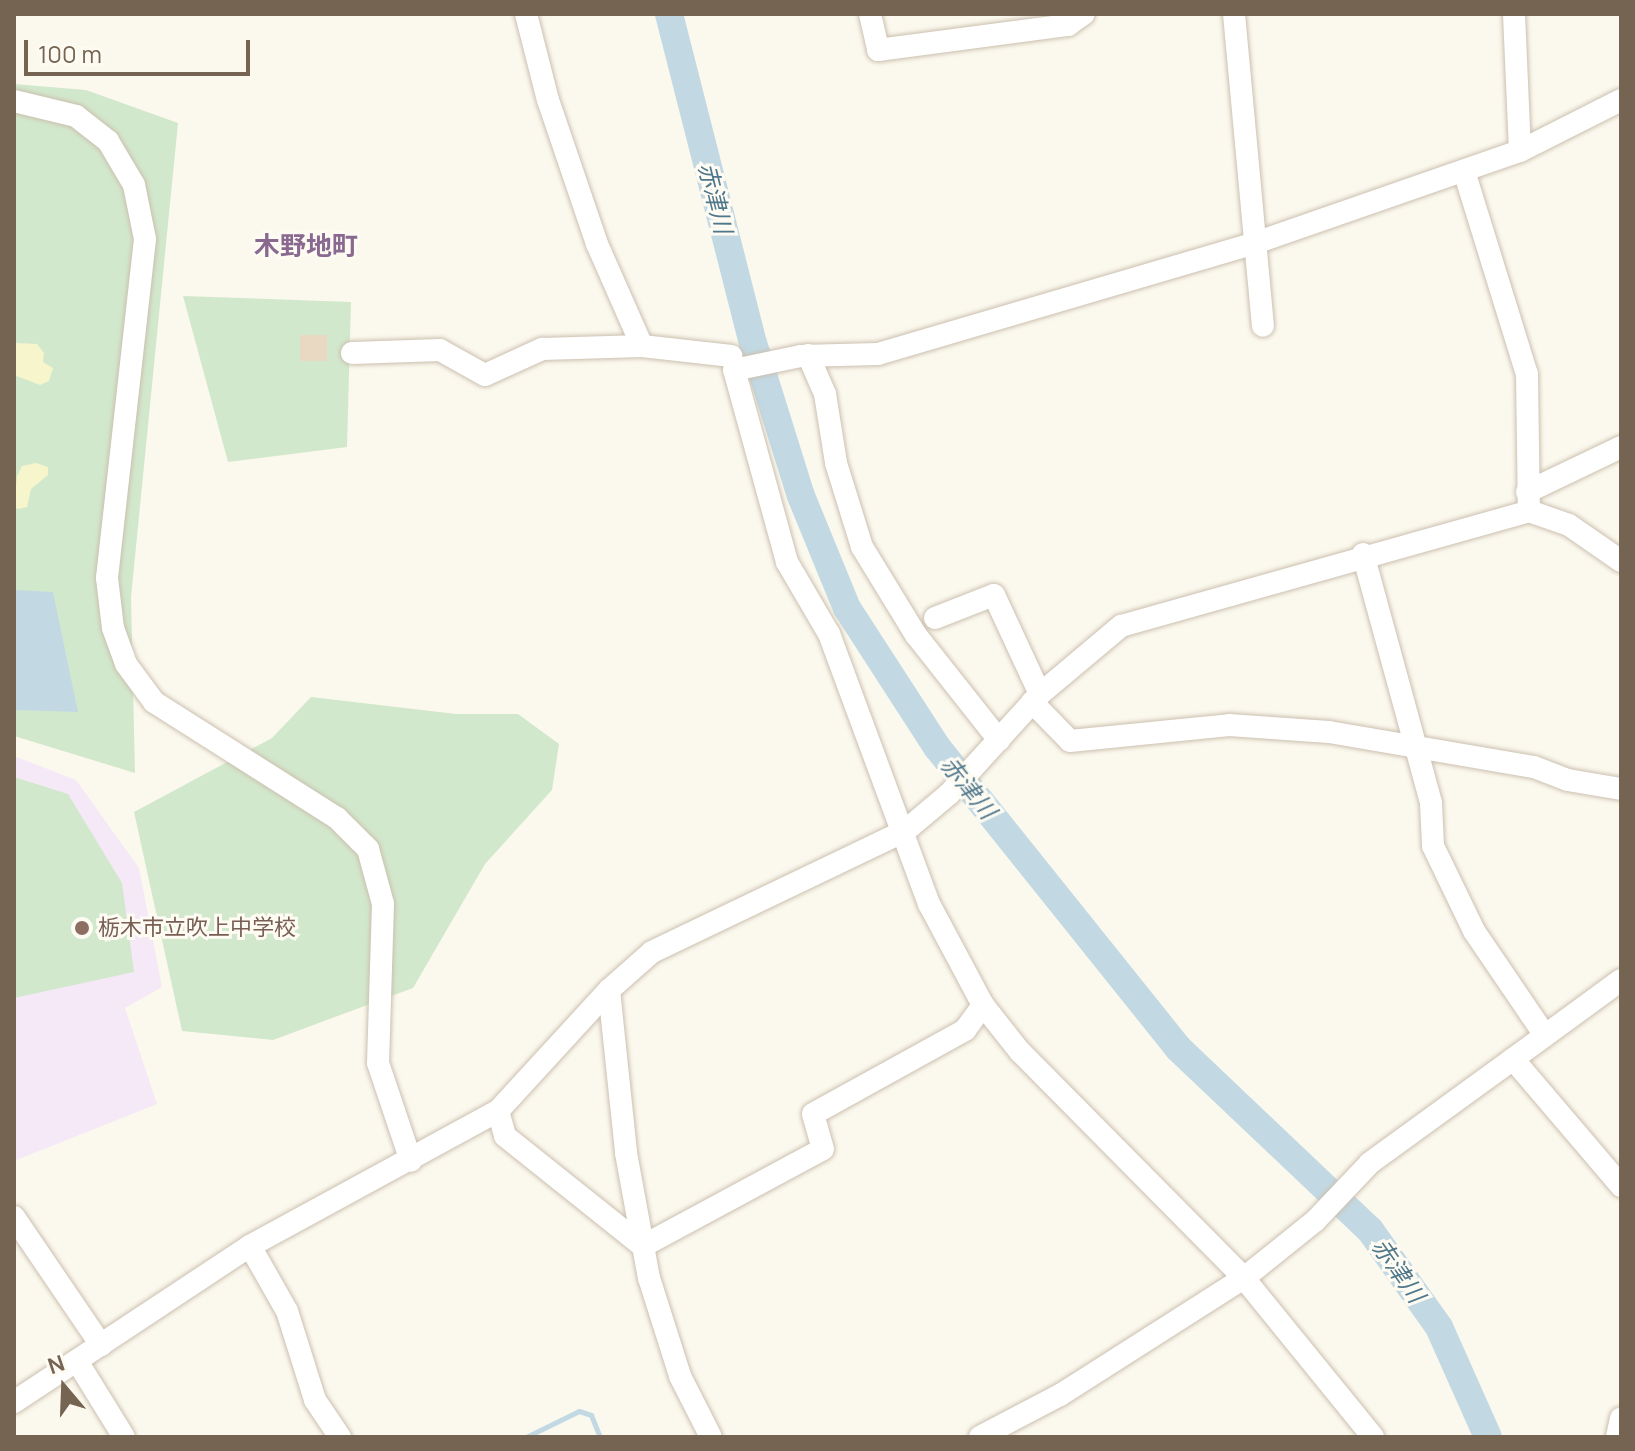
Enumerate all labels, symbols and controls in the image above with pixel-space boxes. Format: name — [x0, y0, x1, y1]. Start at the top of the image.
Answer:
scale bar — [28, 24, 254, 74]
text: 100 m — [38, 37, 102, 70]
water label: 赤津川 — [693, 160, 739, 236]
district label: 木野地町 — [254, 230, 358, 262]
water label: 赤津川 — [935, 750, 1003, 824]
place label: 栃木市立吹上中学校 — [98, 915, 296, 941]
marker: 栃木市立吹上中学校 — [73, 919, 91, 937]
water label: 赤津川 — [1367, 1232, 1431, 1308]
north arrow — [24, 1347, 104, 1427]
text: N — [44, 1348, 69, 1381]

